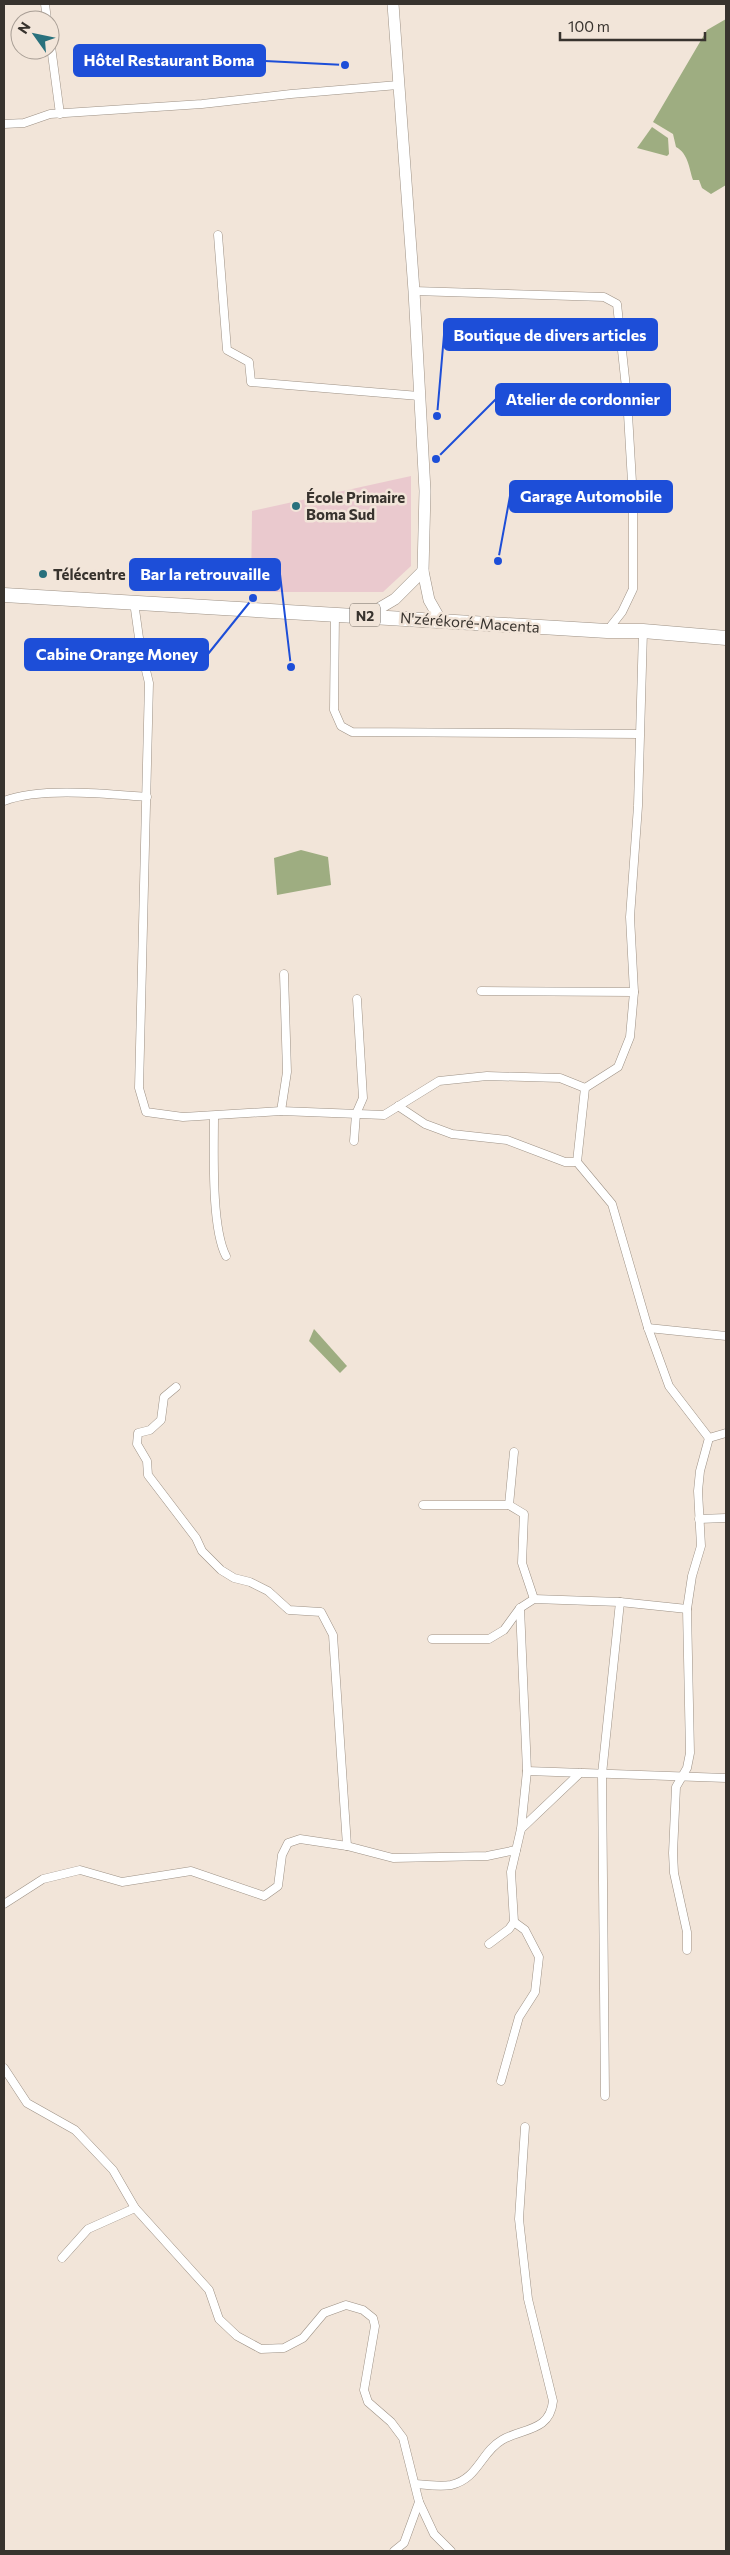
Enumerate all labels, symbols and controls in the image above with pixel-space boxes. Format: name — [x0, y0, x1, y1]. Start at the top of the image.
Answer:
north arrow — [10, 10, 60, 60]
scale bar — [560, 10, 705, 42]
text: 100 m — [568, 17, 610, 35]
text: N — [14, 19, 34, 37]
callout: Hôtel Restaurant Boma — [74, 45, 265, 76]
text: Hôtel Restaurant Boma — [83, 50, 255, 69]
callout: Boutique de divers articles — [444, 319, 657, 350]
text: Boutique de divers articles — [453, 325, 647, 344]
callout: Atelier de cordonnier — [496, 384, 670, 415]
text: Atelier de cordonnier — [506, 389, 661, 408]
callout: Garage Automobile — [510, 481, 672, 512]
text: Garage Automobile — [520, 486, 662, 505]
place label: École Primaire Boma Sud — [306, 488, 405, 523]
marker: École Primaire Boma Sud — [290, 500, 302, 512]
callout: Bar la retrouvaille — [130, 559, 280, 590]
text: Bar la retrouvaille — [140, 564, 270, 583]
place label: Télécentre — [53, 565, 126, 583]
marker: Télécentre — [37, 568, 49, 580]
road number: N2 — [350, 604, 380, 626]
street label: N'zérékoré-Macenta — [400, 608, 540, 636]
callout: Cabine Orange Money — [25, 639, 208, 670]
text: Cabine Orange Money — [36, 644, 198, 663]

